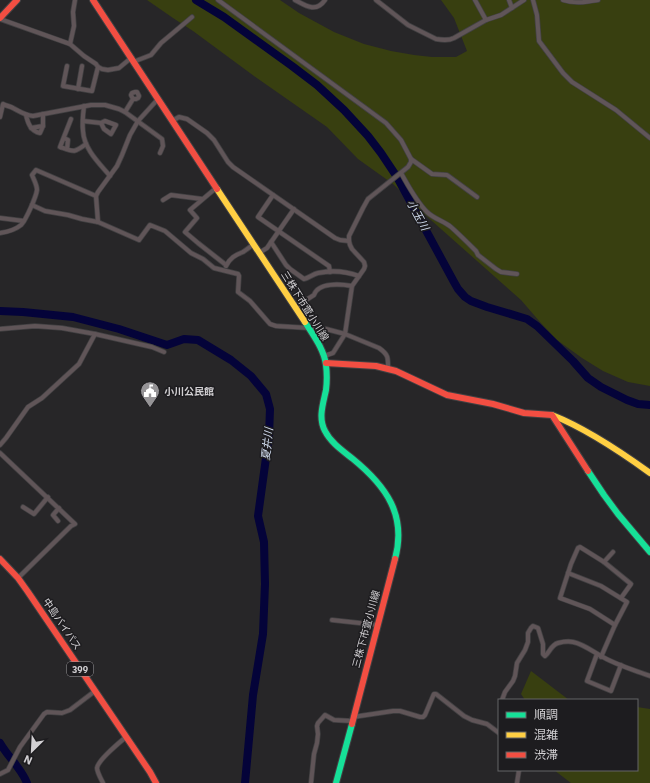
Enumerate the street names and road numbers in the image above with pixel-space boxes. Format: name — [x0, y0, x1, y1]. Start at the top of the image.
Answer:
street label: 三株下市萱小川線 — [278, 269, 332, 343]
street label: 三株下市萱小川線 — [349, 589, 383, 669]
street label: 中島バイパス — [40, 596, 84, 652]
road number: 399 — [67, 662, 93, 676]

